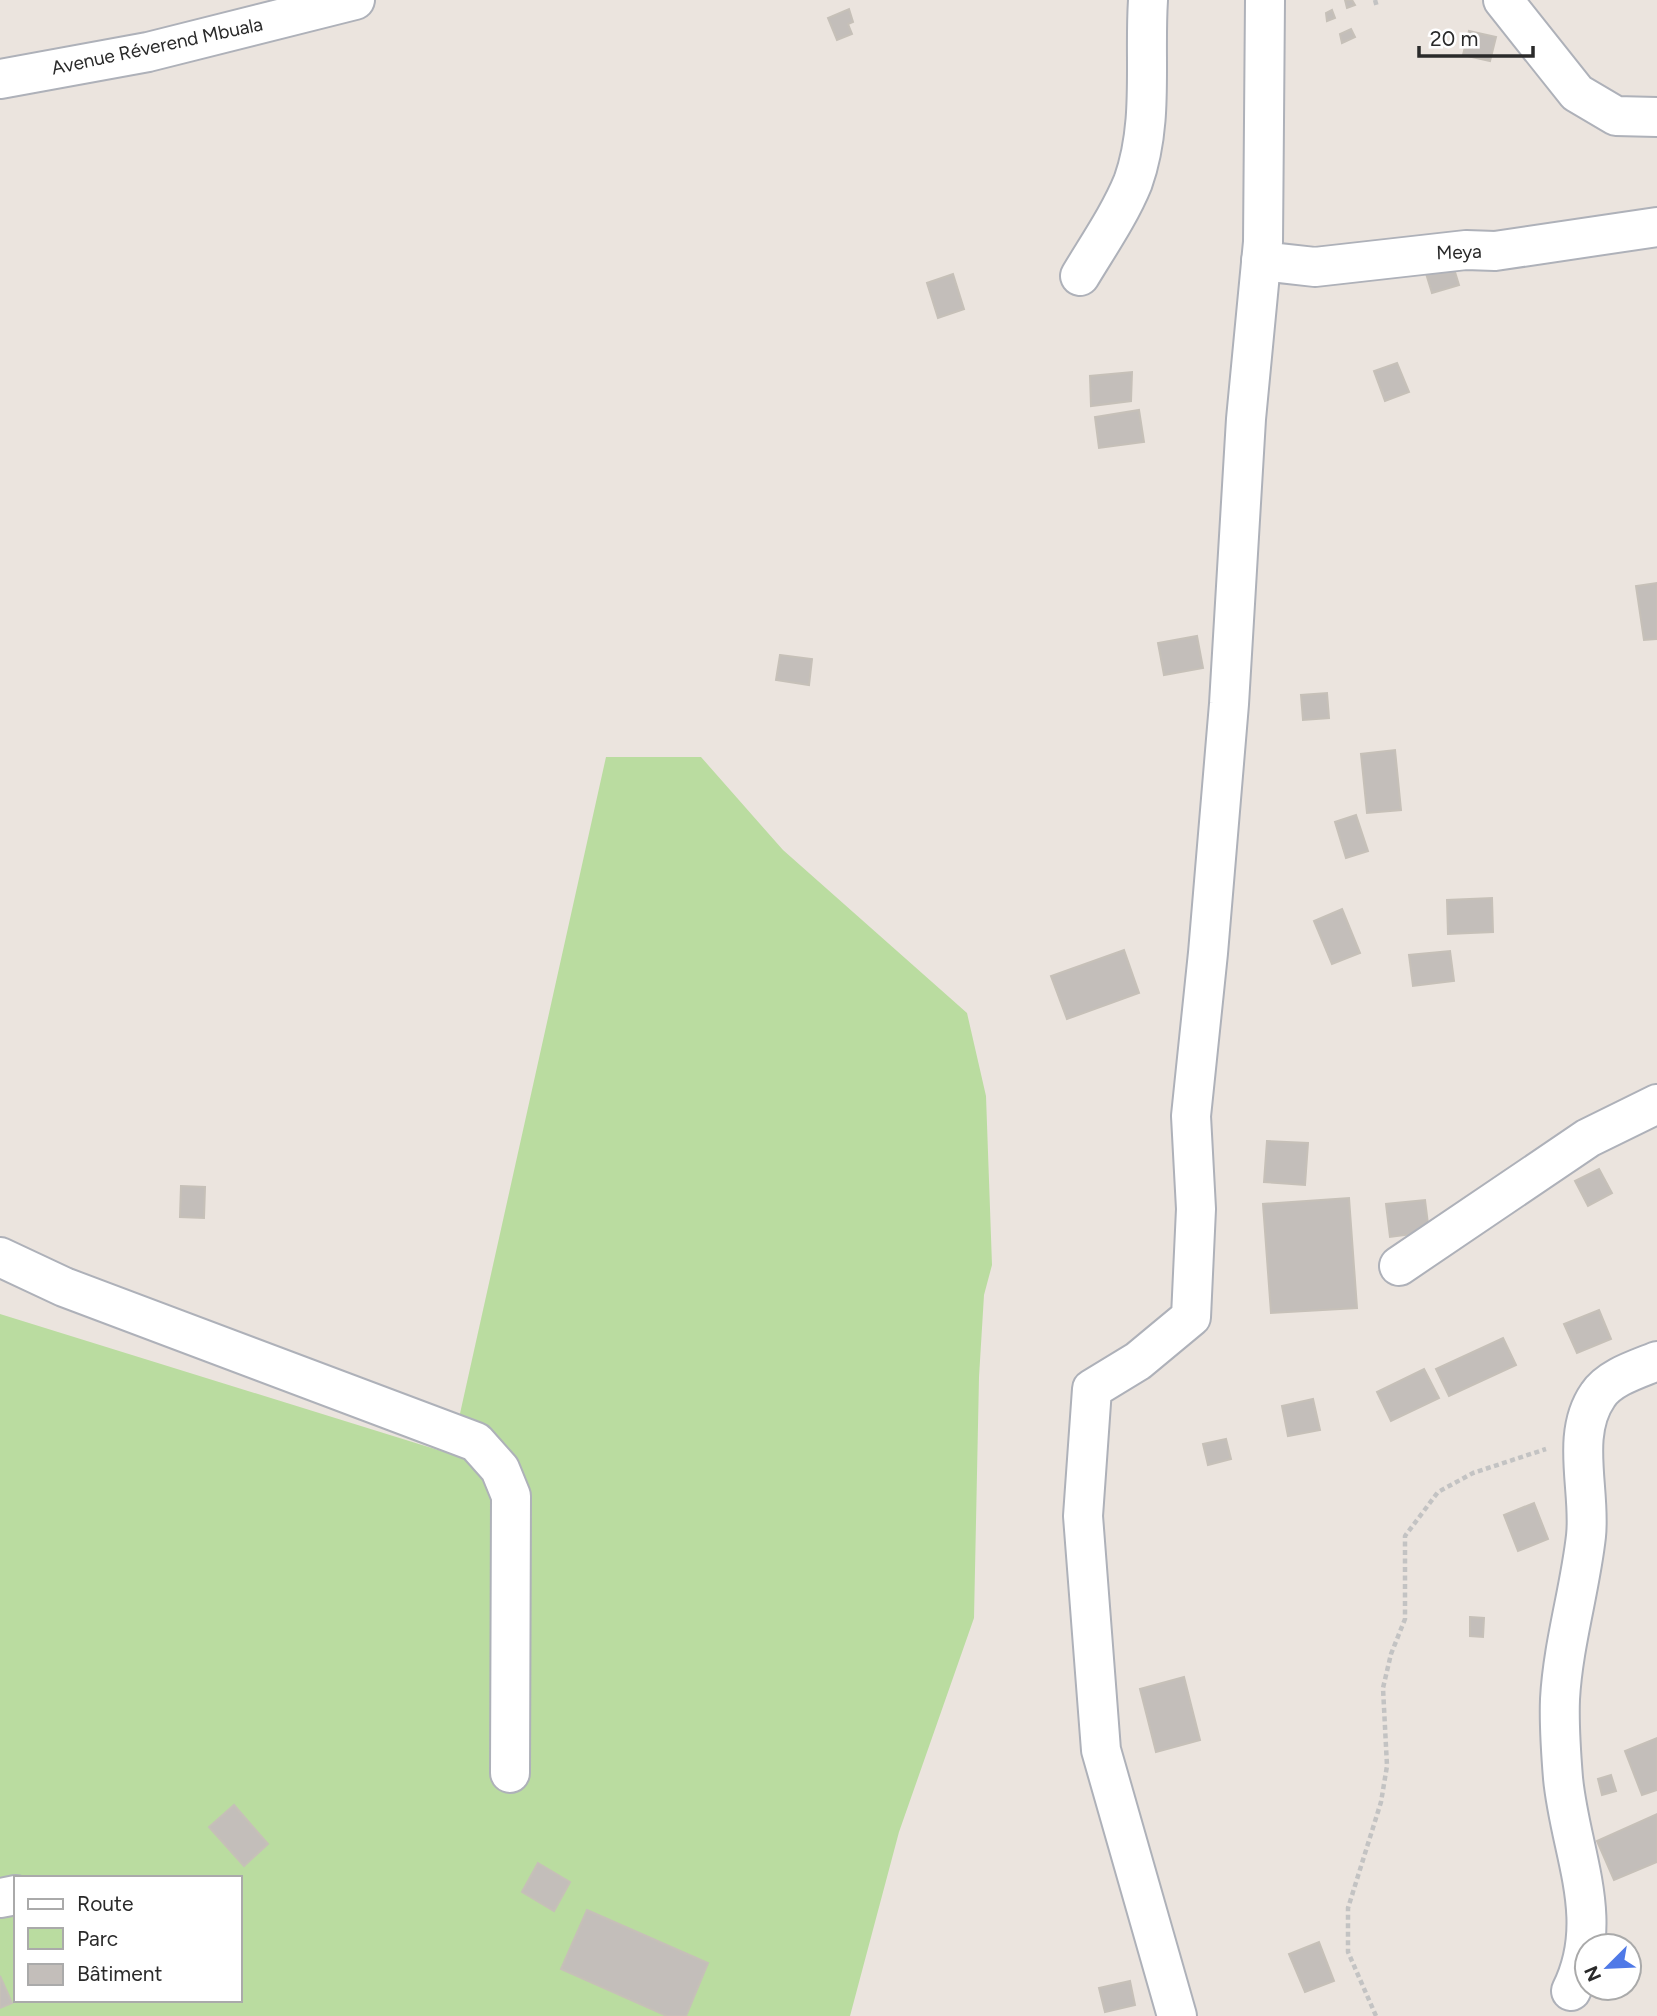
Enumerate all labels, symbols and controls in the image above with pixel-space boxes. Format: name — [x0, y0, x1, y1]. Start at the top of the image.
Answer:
street label: Avenue Réverend Mbuala — [49, 12, 265, 80]
scale bar — [1419, 14, 1533, 58]
text: 20 m — [1430, 26, 1478, 51]
street label: Meya — [1436, 240, 1482, 264]
legend — [14, 1876, 242, 2002]
text: Route — [77, 1891, 133, 1916]
text: Parc — [77, 1926, 118, 1951]
north arrow — [1573, 1932, 1643, 2002]
text: Bâtiment — [77, 1961, 162, 1986]
text: N — [1579, 1962, 1606, 1985]

